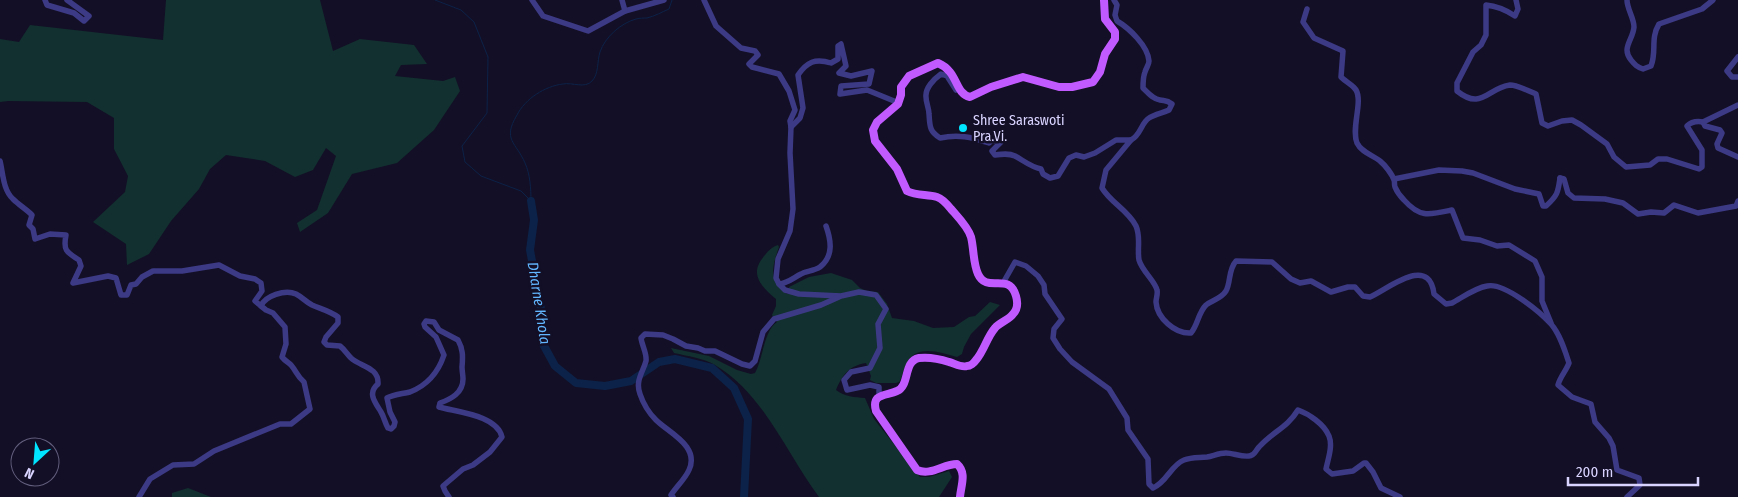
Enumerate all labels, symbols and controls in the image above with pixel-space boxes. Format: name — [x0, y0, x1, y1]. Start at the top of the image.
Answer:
place label: Shree Saraswoti Pra.Vi. — [973, 112, 1064, 145]
marker: Shree Saraswoti Pra.Vi. — [957, 122, 969, 134]
water label: Dharne Khola — [524, 260, 554, 346]
north arrow — [10, 437, 60, 487]
scale bar — [1568, 454, 1698, 486]
text: 200 m — [1576, 463, 1613, 481]
text: N — [22, 464, 37, 483]

